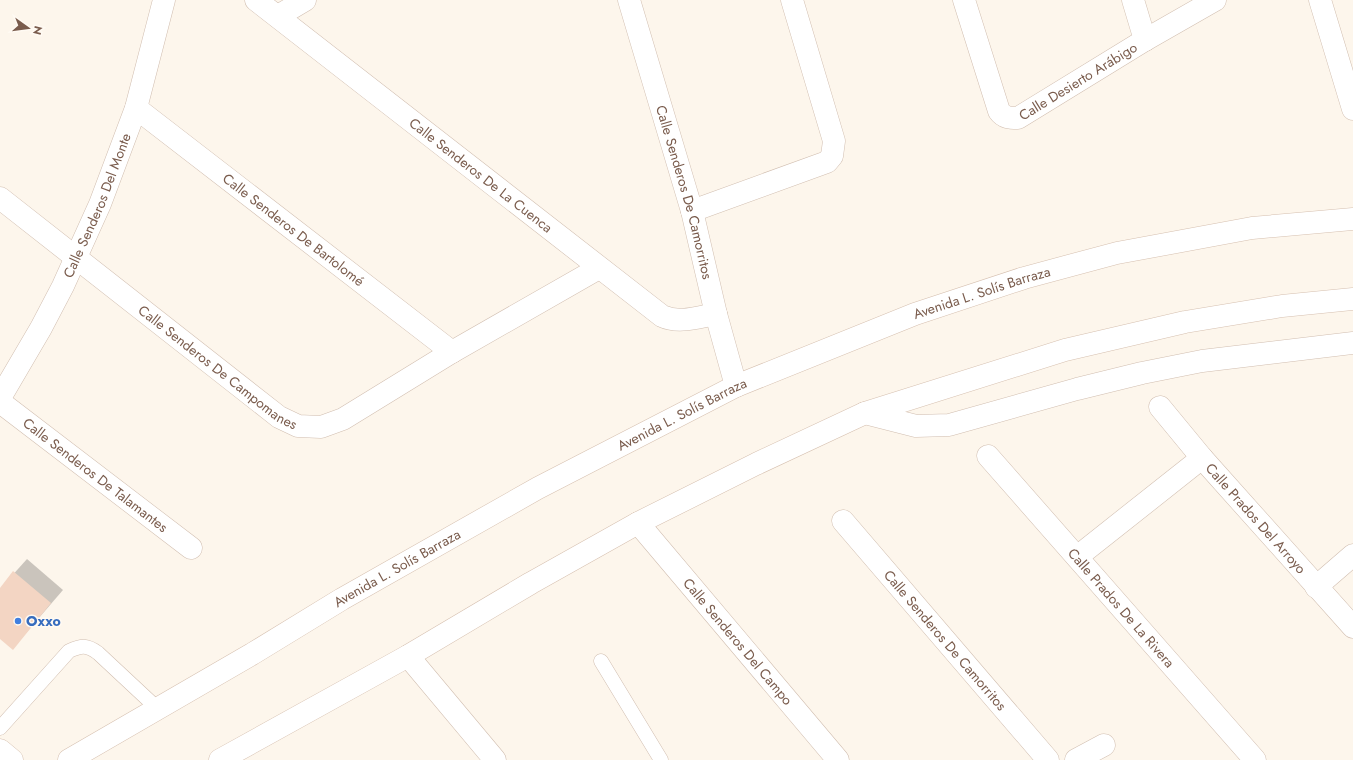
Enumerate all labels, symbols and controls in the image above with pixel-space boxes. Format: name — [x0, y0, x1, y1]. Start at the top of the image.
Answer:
north arrow — [8, 8, 48, 48]
text: N — [29, 24, 47, 37]
street label: Calle Desierto Arábigo — [1015, 37, 1141, 125]
street label: Calle Senderos De Camorritos — [651, 103, 718, 281]
street label: Calle Senderos De La Cuenca — [405, 113, 557, 237]
street label: Calle Senderos Del Monte — [58, 130, 136, 281]
street label: Calle Senderos De Bartolomé — [218, 168, 369, 291]
street label: Avenida L. Solís Barraza — [911, 261, 1052, 324]
street label: Calle Senderos De Campomanes — [134, 300, 301, 434]
street label: Avenida L. Solís Barraza — [614, 373, 750, 456]
street label: Calle Senderos De Talamantes — [19, 413, 172, 537]
street label: Calle Prados Del Arroyo — [1201, 459, 1311, 578]
street label: Avenida L. Solís Barraza — [330, 524, 464, 612]
street label: Calle Prados De La Rivera — [1063, 544, 1179, 672]
street label: Calle Senderos De Camorritos — [879, 565, 1011, 715]
street label: Calle Senderos Del Campo — [678, 574, 798, 710]
place label: Oxxo — [26, 611, 61, 631]
marker: Oxxo — [13, 616, 23, 626]

